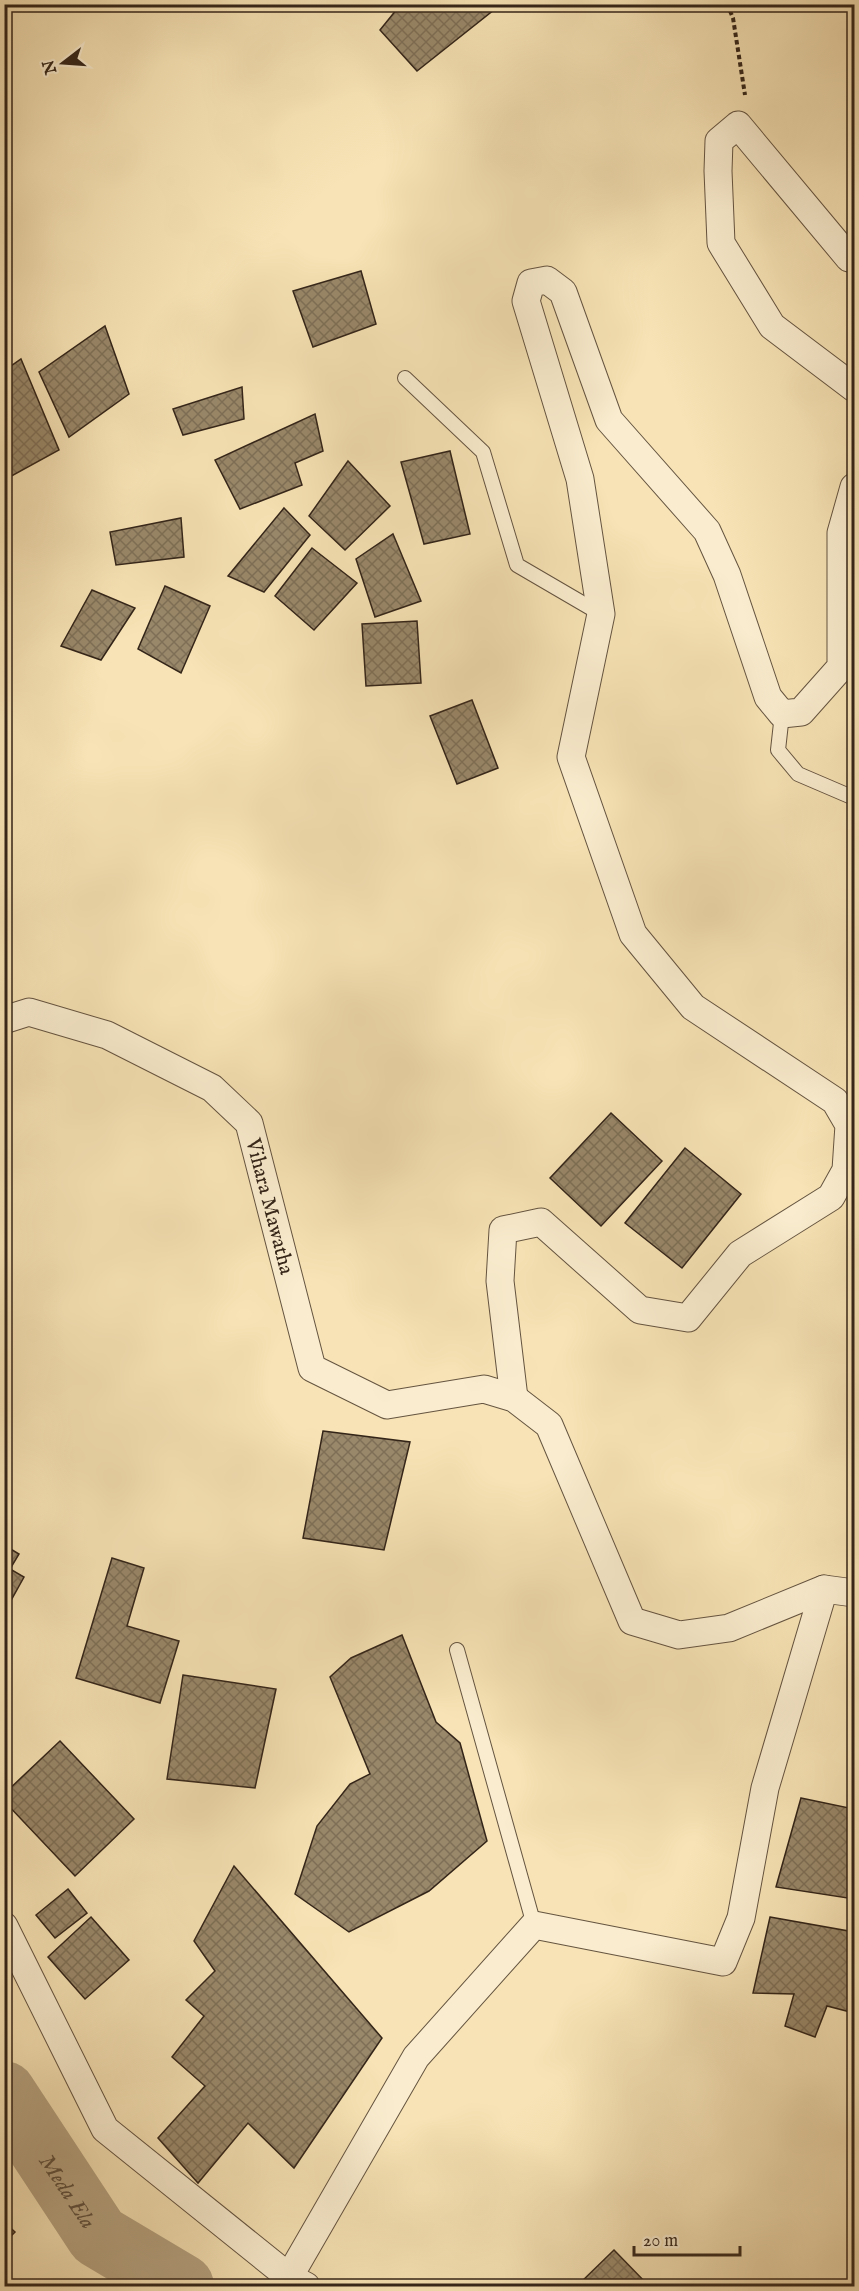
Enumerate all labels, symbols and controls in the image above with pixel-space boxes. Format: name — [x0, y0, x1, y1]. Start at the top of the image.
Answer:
north arrow — [33, 33, 93, 93]
text: N — [39, 57, 62, 77]
street label: Vihara Mawatha — [238, 1134, 300, 1279]
water label: Meda Ela — [32, 2149, 101, 2235]
scale bar — [634, 2219, 740, 2257]
text: 20 m — [643, 2230, 678, 2253]

